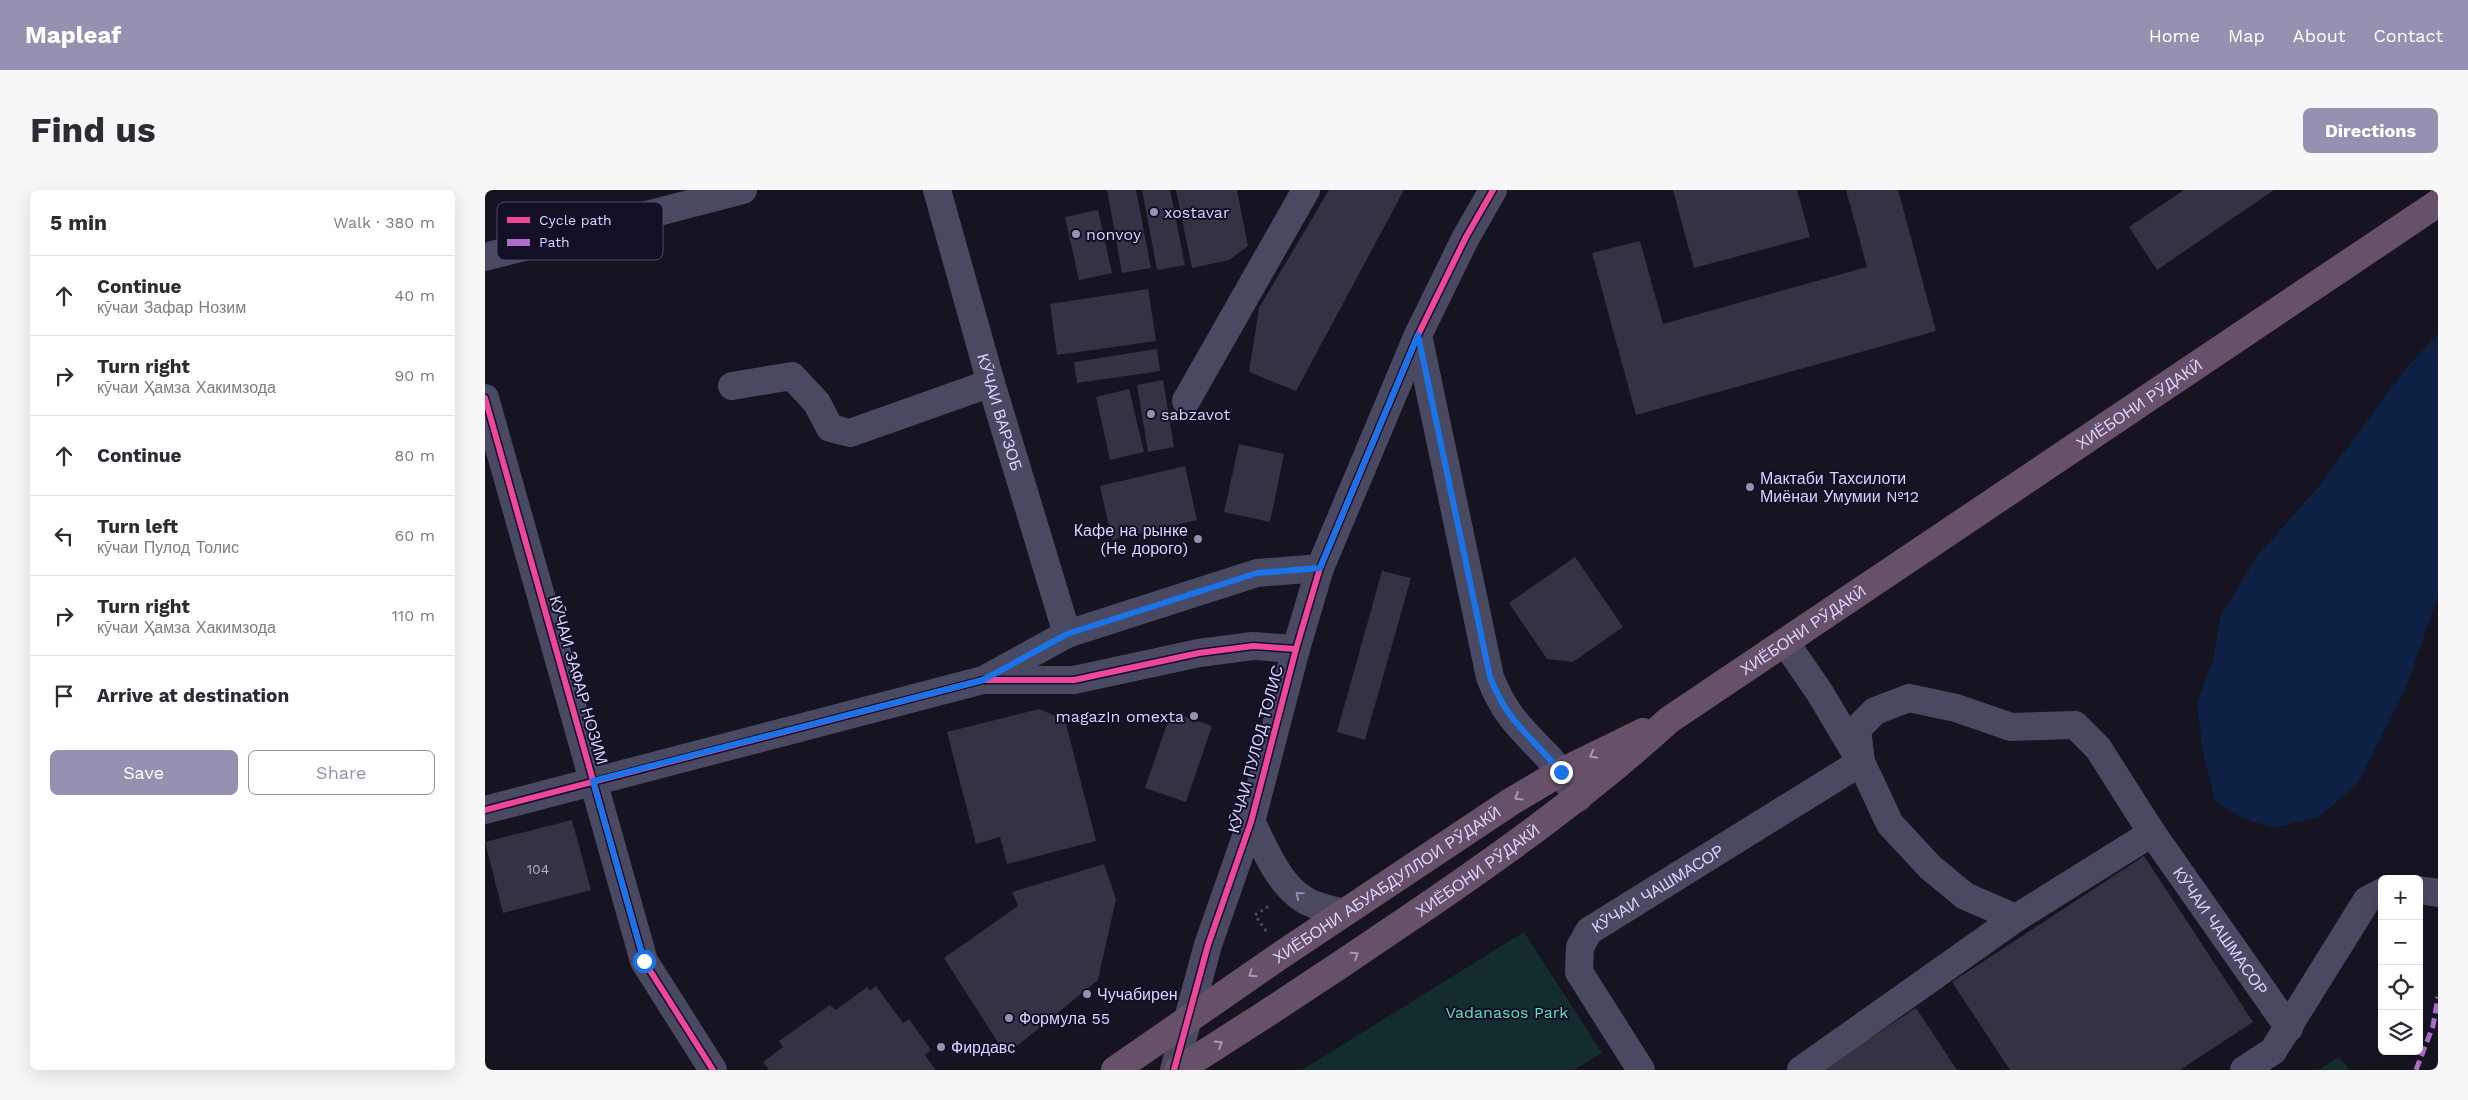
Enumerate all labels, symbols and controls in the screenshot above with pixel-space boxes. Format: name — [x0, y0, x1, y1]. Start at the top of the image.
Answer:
text: Mapleaf — [25, 21, 121, 49]
text: Home — [2149, 25, 2200, 46]
text: Map — [2228, 25, 2265, 46]
text: About — [2293, 25, 2345, 46]
text: Contact — [2373, 25, 2443, 46]
button: Directions — [2303, 108, 2438, 153]
text: Find us — [30, 109, 156, 151]
legend — [497, 202, 663, 260]
place label: xostavar — [1164, 203, 1230, 222]
marker: xostavar — [1148, 206, 1160, 218]
text: 5 min — [50, 210, 107, 235]
text: Cycle path — [539, 212, 612, 228]
text: Walk · 380 m — [333, 213, 435, 232]
place label: nonvoy — [1086, 225, 1142, 244]
marker: nonvoy — [1070, 228, 1082, 240]
text: Path — [539, 234, 570, 250]
text: Continue — [97, 275, 181, 298]
icon: ahead — [50, 282, 78, 310]
text: 40 m — [395, 286, 435, 305]
text: кӯчаи Зафар Нозим — [97, 298, 246, 317]
street label: КӮЧАИ ВАРЗОБ — [973, 352, 1026, 473]
text: Turn right — [97, 355, 190, 378]
street label: ХИЁБОНИ РӮДАКӢ — [2073, 355, 2206, 453]
icon: right — [50, 362, 78, 390]
text: 90 m — [394, 366, 435, 385]
text: кӯчаи Ҳамза Хакимзода — [97, 378, 276, 397]
place label: sabzavot — [1161, 405, 1230, 424]
marker: sabzavot — [1145, 408, 1157, 420]
icon: ahead — [50, 442, 78, 470]
text: Continue — [97, 444, 181, 467]
text: 80 m — [394, 446, 435, 465]
place label: Мактаби Тахсилоти Миёнаи Умумии №12 — [1760, 469, 1919, 506]
marker: Мактаби Тахсилоти Миёнаи Умумии №12 — [1744, 481, 1756, 493]
text: Turn left — [97, 515, 178, 538]
place label: Кафе на рынке (Не дорого) — [1074, 521, 1188, 558]
icon: left — [50, 522, 78, 550]
text: 60 m — [395, 526, 435, 545]
marker: Кафе на рынке (Не дорого) — [1192, 533, 1204, 545]
text: кӯчаи Пулод Толис — [97, 538, 239, 557]
street label: ХИЁБОНИ РӮДАКӢ — [1737, 581, 1870, 679]
street label: КӮЧАИ ЗАФАР НОЗИМ — [545, 594, 612, 767]
text: Turn right — [97, 595, 190, 618]
icon: right — [50, 602, 78, 630]
text: 110 m — [392, 606, 435, 625]
text: кӯчаи Ҳамза Хакимзода — [97, 618, 276, 637]
street label: КӮЧАИ ПУЛОД ТОЛИС — [1224, 663, 1287, 835]
icon: arrive — [50, 682, 78, 710]
text: Arrive at destination — [97, 684, 289, 707]
place label: magazIn omexta — [1056, 707, 1184, 726]
marker: magazIn omexta — [1188, 710, 1200, 722]
one-way arrow — [1590, 749, 1599, 759]
button: Save — [50, 750, 238, 795]
button: Share — [248, 750, 435, 795]
route end — [1550, 761, 1573, 784]
one-way arrow — [1515, 790, 1524, 800]
street label: ХИЁБОНИ АБУАБДУЛЛОИ РӮДАКӢ — [1270, 802, 1504, 968]
street label: ХИЁБОНИ РӮДАКӢ — [1412, 820, 1543, 921]
street label: КӮЧАИ ЧАШМАСОР — [1588, 841, 1727, 937]
house number: 104 — [527, 861, 549, 877]
street label: КӮЧАИ ЧАШМАСОР — [2169, 864, 2272, 999]
map controls — [2378, 875, 2423, 1055]
button: + — [2378, 875, 2423, 920]
one-way arrow — [1296, 892, 1305, 900]
button: − — [2378, 920, 2423, 965]
route start — [633, 950, 656, 973]
one-way arrow — [1349, 952, 1359, 961]
button: locate — [2378, 965, 2423, 1010]
one-way arrow — [1248, 968, 1258, 977]
place label: Чучабирен — [1097, 985, 1178, 1004]
marker: Чучабирен — [1081, 988, 1093, 1000]
park label: Vadanasos Park — [1446, 1003, 1568, 1022]
place label: Формула 55 — [1019, 1009, 1110, 1028]
button: layers — [2378, 1010, 2423, 1055]
marker: Формула 55 — [1003, 1012, 1015, 1024]
place label: Фирдавс — [951, 1038, 1015, 1057]
marker: Фирдавс — [935, 1041, 947, 1053]
one-way arrow — [1214, 1041, 1223, 1051]

